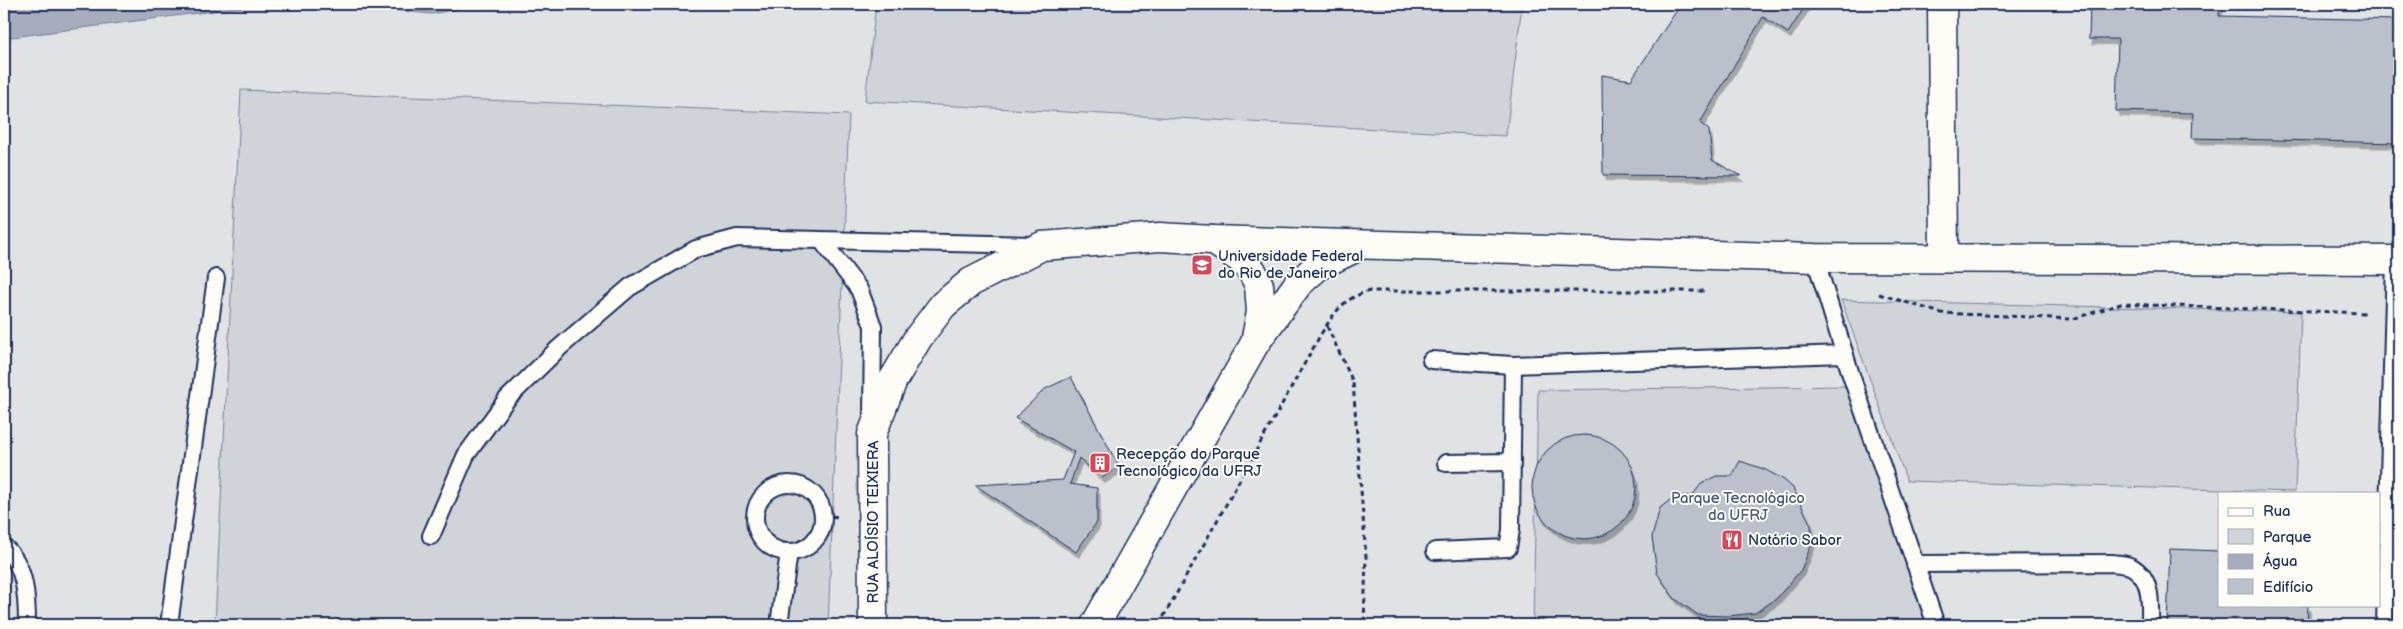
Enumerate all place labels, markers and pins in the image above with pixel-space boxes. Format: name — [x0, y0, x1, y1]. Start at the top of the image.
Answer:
place label: Universidade Federal do Rio de Janeiro — [1218, 247, 1363, 283]
school or university icon: Universidade Federal do Rio de Janeiro — [1190, 253, 1214, 277]
place label: Recepção do Parque Tecnológico da UFRJ — [1116, 445, 1263, 481]
building icon: Recepção do Parque Tecnológico da UFRJ — [1088, 451, 1112, 475]
restaurant icon: Notório Sabor — [1720, 528, 1744, 552]
place label: Notório Sabor — [1748, 531, 1842, 550]

